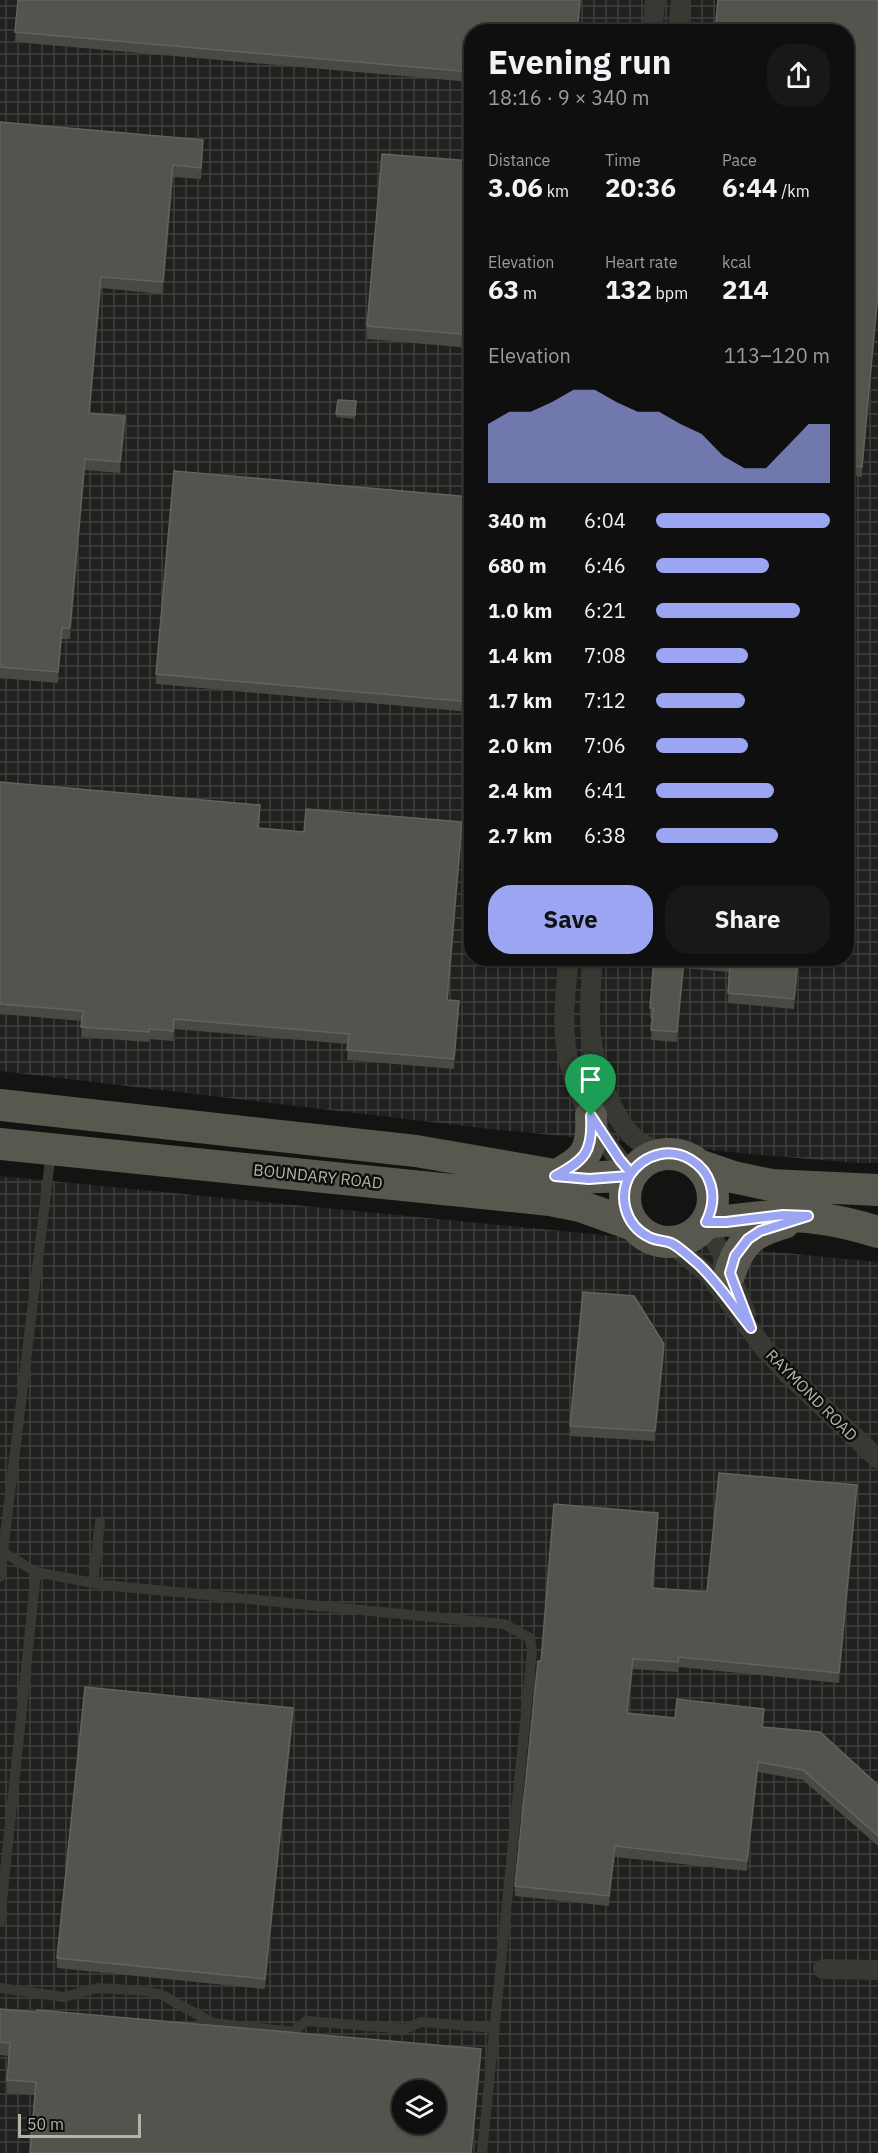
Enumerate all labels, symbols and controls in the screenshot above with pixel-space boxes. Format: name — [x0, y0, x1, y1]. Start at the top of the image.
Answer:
text: Evening run — [488, 40, 672, 83]
button: share — [767, 44, 830, 107]
text: 18:16 · 9 × 340 m — [488, 84, 649, 111]
text: Distance — [488, 150, 550, 170]
text: Time — [605, 150, 641, 170]
text: Pace — [722, 150, 757, 170]
text: 3.06 — [488, 170, 543, 204]
text: 20:36 — [605, 170, 676, 204]
text: 6:44 — [722, 170, 777, 204]
text: km — [543, 181, 569, 201]
text: /km — [777, 181, 810, 201]
text: Elevation — [488, 252, 554, 272]
text: Heart rate — [605, 252, 678, 272]
text: kcal — [722, 252, 751, 272]
text: 63 — [488, 272, 519, 306]
text: 132 — [605, 272, 652, 306]
text: 214 — [722, 272, 769, 306]
text: m — [519, 283, 537, 303]
text: bpm — [652, 283, 688, 303]
text: Elevation — [488, 342, 571, 369]
text: 113–120 m — [724, 342, 830, 369]
text: 340 m — [488, 507, 547, 534]
text: 6:04 — [584, 507, 626, 534]
text: 680 m — [488, 552, 547, 579]
text: 6:46 — [584, 552, 626, 579]
text: 1.0 km — [488, 597, 552, 624]
text: 6:21 — [584, 597, 626, 624]
text: 1.4 km — [488, 642, 552, 669]
text: 7:08 — [584, 642, 626, 669]
text: 1.7 km — [488, 687, 552, 714]
text: 7:12 — [584, 687, 626, 714]
text: 2.0 km — [488, 732, 552, 759]
text: 7:06 — [584, 732, 626, 759]
text: 2.4 km — [488, 777, 552, 804]
text: 6:41 — [584, 777, 626, 804]
text: 2.7 km — [488, 822, 552, 849]
text: 6:38 — [584, 822, 626, 849]
button: Save — [488, 885, 653, 954]
button: Share — [665, 885, 830, 954]
pin — [565, 1054, 616, 1116]
icon: arrive — [574, 1063, 607, 1096]
street label: BOUNDARY ROAD — [252, 1159, 384, 1193]
street label: RAYMOND ROAD — [762, 1345, 862, 1445]
map controls — [392, 2080, 446, 2134]
button: layers — [392, 2080, 446, 2134]
scale bar — [18, 2111, 141, 2138]
text: 50 m — [27, 2114, 64, 2134]

